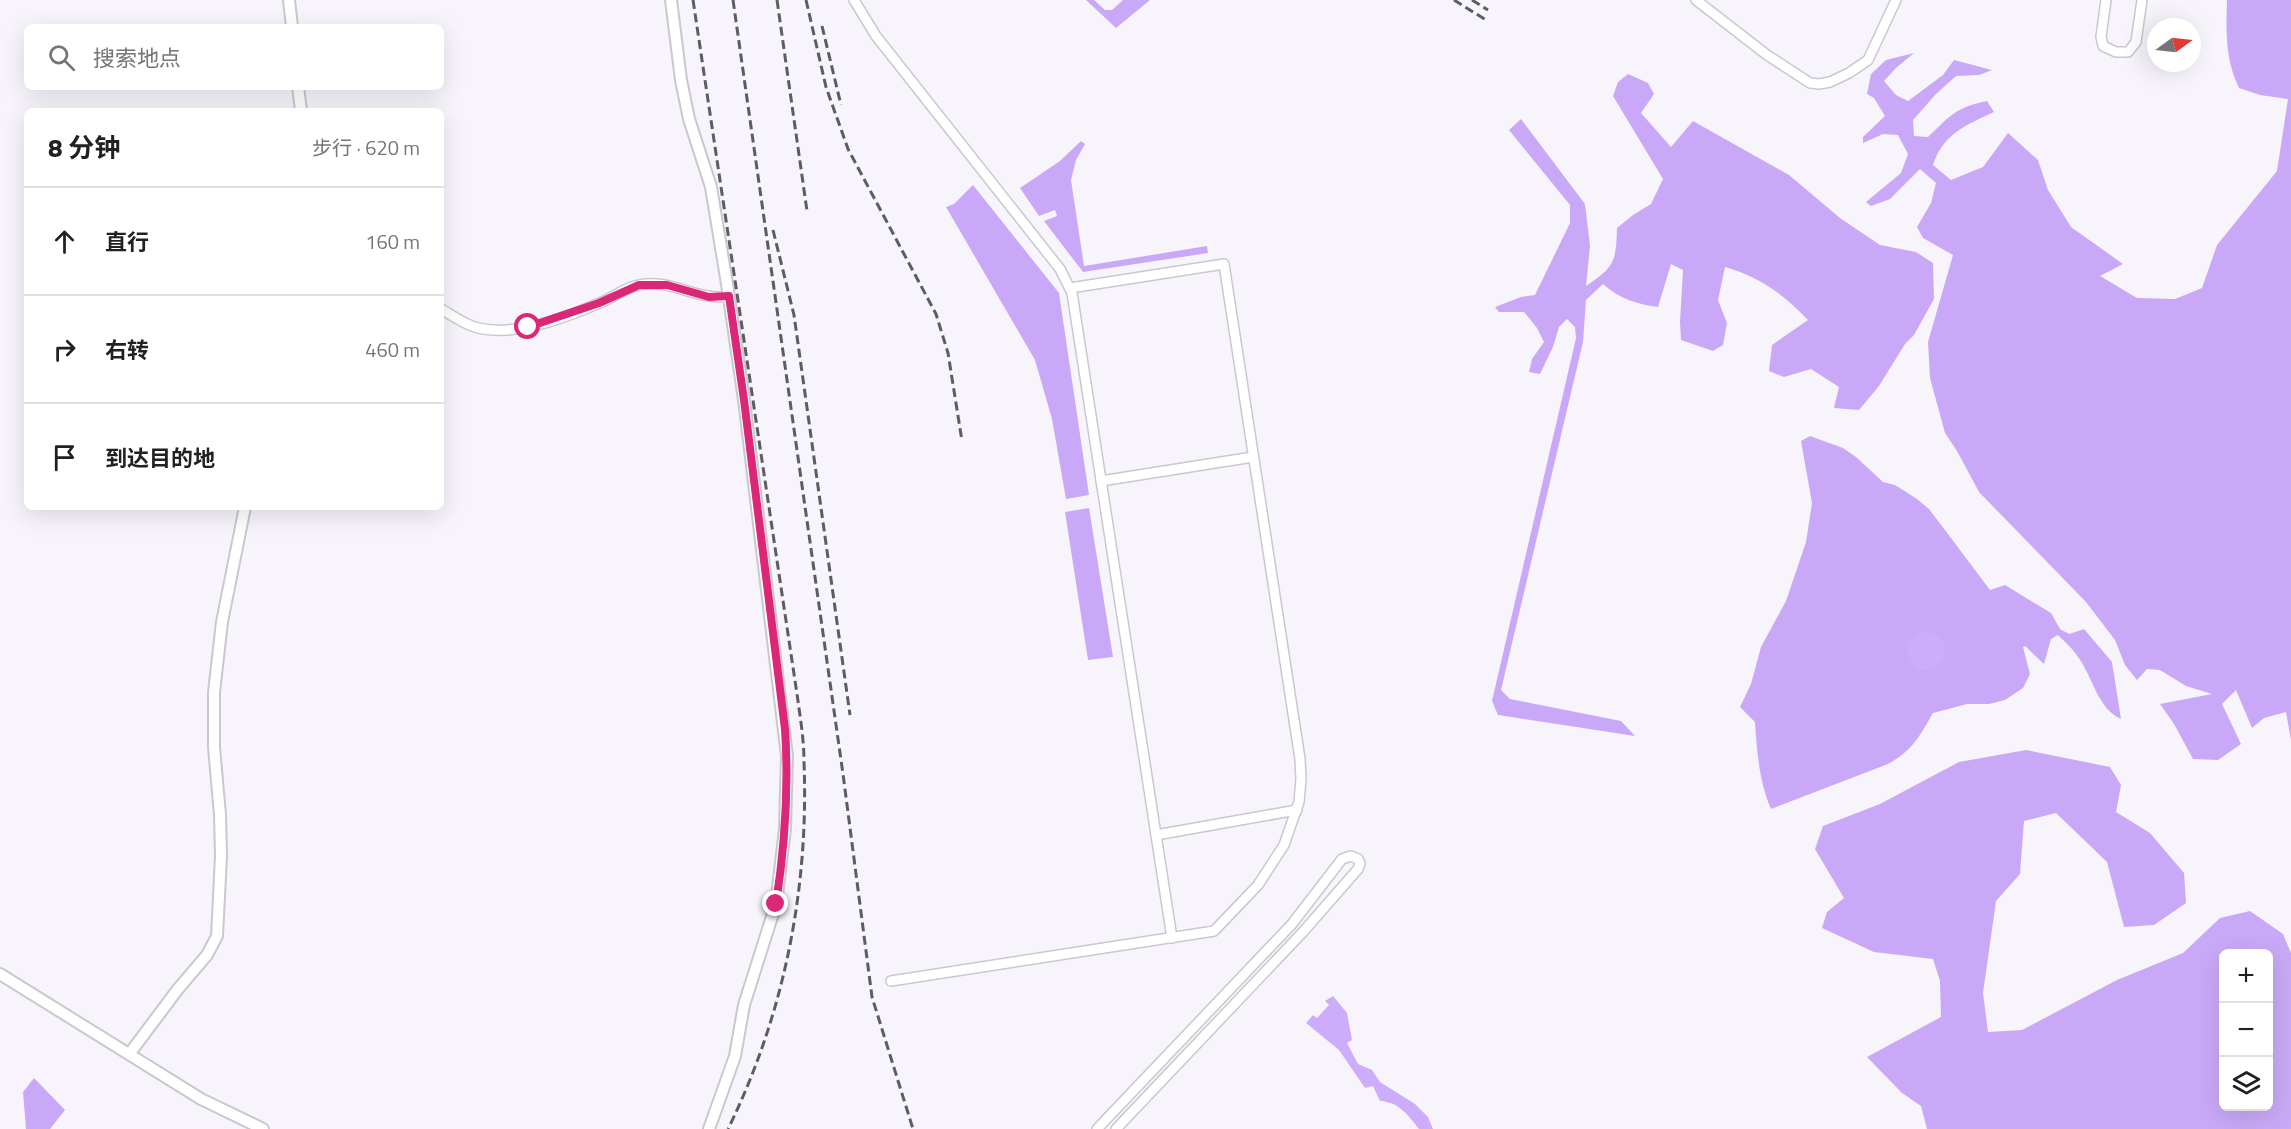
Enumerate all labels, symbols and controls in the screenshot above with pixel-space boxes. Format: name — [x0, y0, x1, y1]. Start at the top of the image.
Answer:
north arrow — [2147, 18, 2201, 72]
search box — [24, 24, 444, 90]
icon: search — [45, 41, 78, 74]
text: 搜索地点 — [93, 41, 181, 75]
text: 8 分钟 — [48, 128, 120, 167]
text: 步行 · 620 m — [312, 132, 420, 163]
icon: ahead — [48, 225, 81, 258]
text: 直行 — [105, 225, 149, 259]
text: 160 m — [365, 226, 420, 257]
route start — [514, 313, 540, 339]
icon: right — [48, 333, 81, 366]
text: 右转 — [105, 333, 149, 367]
text: 460 m — [365, 334, 420, 365]
icon: arrive — [48, 441, 81, 474]
text: 到达目的地 — [105, 441, 215, 475]
route end — [762, 890, 788, 916]
map controls — [2219, 949, 2273, 1111]
button: + — [2219, 949, 2273, 1003]
button: − — [2219, 1003, 2273, 1057]
button: layers — [2219, 1057, 2273, 1111]

